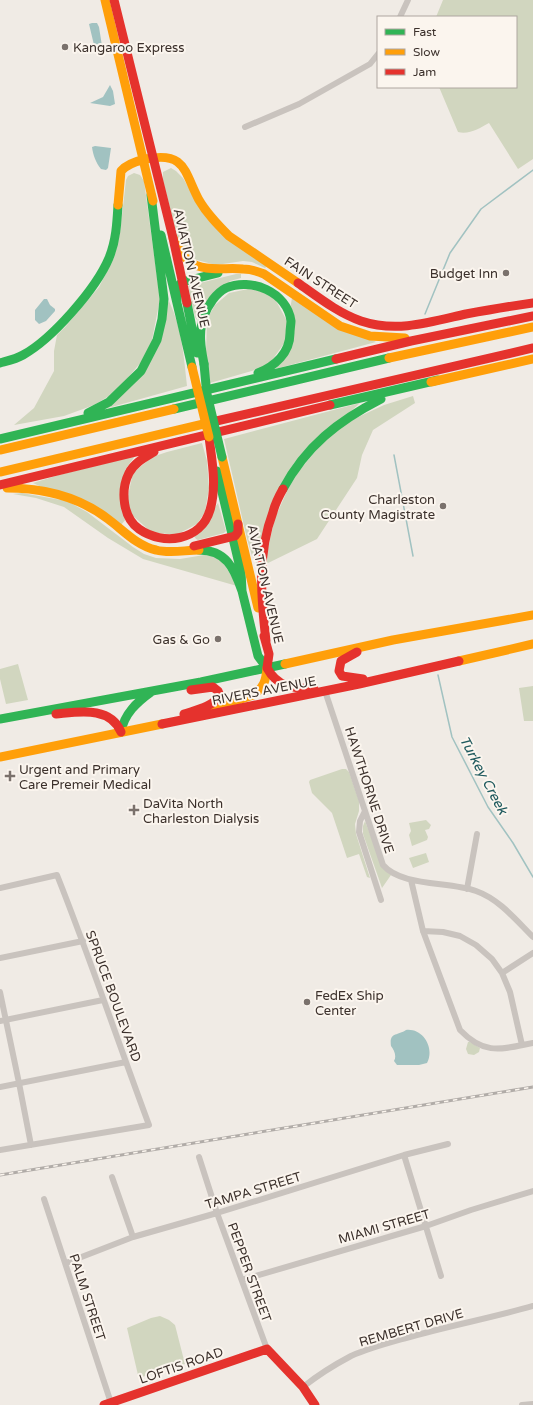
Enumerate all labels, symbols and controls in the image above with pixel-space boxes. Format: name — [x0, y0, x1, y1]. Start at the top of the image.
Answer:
legend — [377, 16, 517, 88]
text: Fast — [413, 25, 437, 39]
place label: Kangaroo Express — [73, 40, 185, 56]
marker: Kangaroo Express — [60, 42, 70, 52]
text: Slow — [413, 45, 440, 59]
text: Jam — [413, 65, 436, 79]
street label: AVIATION AVENUE — [170, 207, 213, 329]
street label: FAIN STREET — [281, 253, 360, 312]
place label: Budget Inn — [430, 266, 498, 282]
marker: Budget Inn — [501, 268, 511, 278]
place label: Charleston County Magistrate — [321, 492, 435, 523]
marker: Charleston County Magistrate — [438, 501, 448, 511]
street label: AVIATION AVENUE — [244, 523, 287, 645]
place label: Gas & Go — [153, 632, 210, 648]
marker: Gas & Go — [213, 634, 223, 644]
street label: RIVERS AVENUE — [211, 673, 318, 709]
street label: HAWTHORNE DRIVE — [341, 725, 397, 856]
water label: Turkey Creek — [456, 733, 512, 819]
place label: Urgent and Primary Care Premeir Medical — [19, 762, 151, 793]
marker: Urgent and Primary Care Premeir Medical — [4, 770, 16, 782]
place label: DaVita North Charleston Dialysis — [143, 796, 259, 827]
marker: DaVita North Charleston Dialysis — [128, 804, 140, 816]
street label: SPRUCE BOULEVARD — [82, 928, 144, 1065]
place label: FedEx Ship Center — [315, 988, 384, 1019]
marker: FedEx Ship Center — [302, 997, 312, 1007]
street label: TAMPA STREET — [203, 1169, 303, 1213]
street label: MIAMI STREET — [337, 1206, 432, 1248]
street label: PEPPER STREET — [224, 1220, 274, 1324]
street label: PALM STREET — [65, 1252, 109, 1343]
street label: REMBERT DRIVE — [357, 1305, 465, 1351]
street label: LOFTIS ROAD — [137, 1344, 226, 1388]

